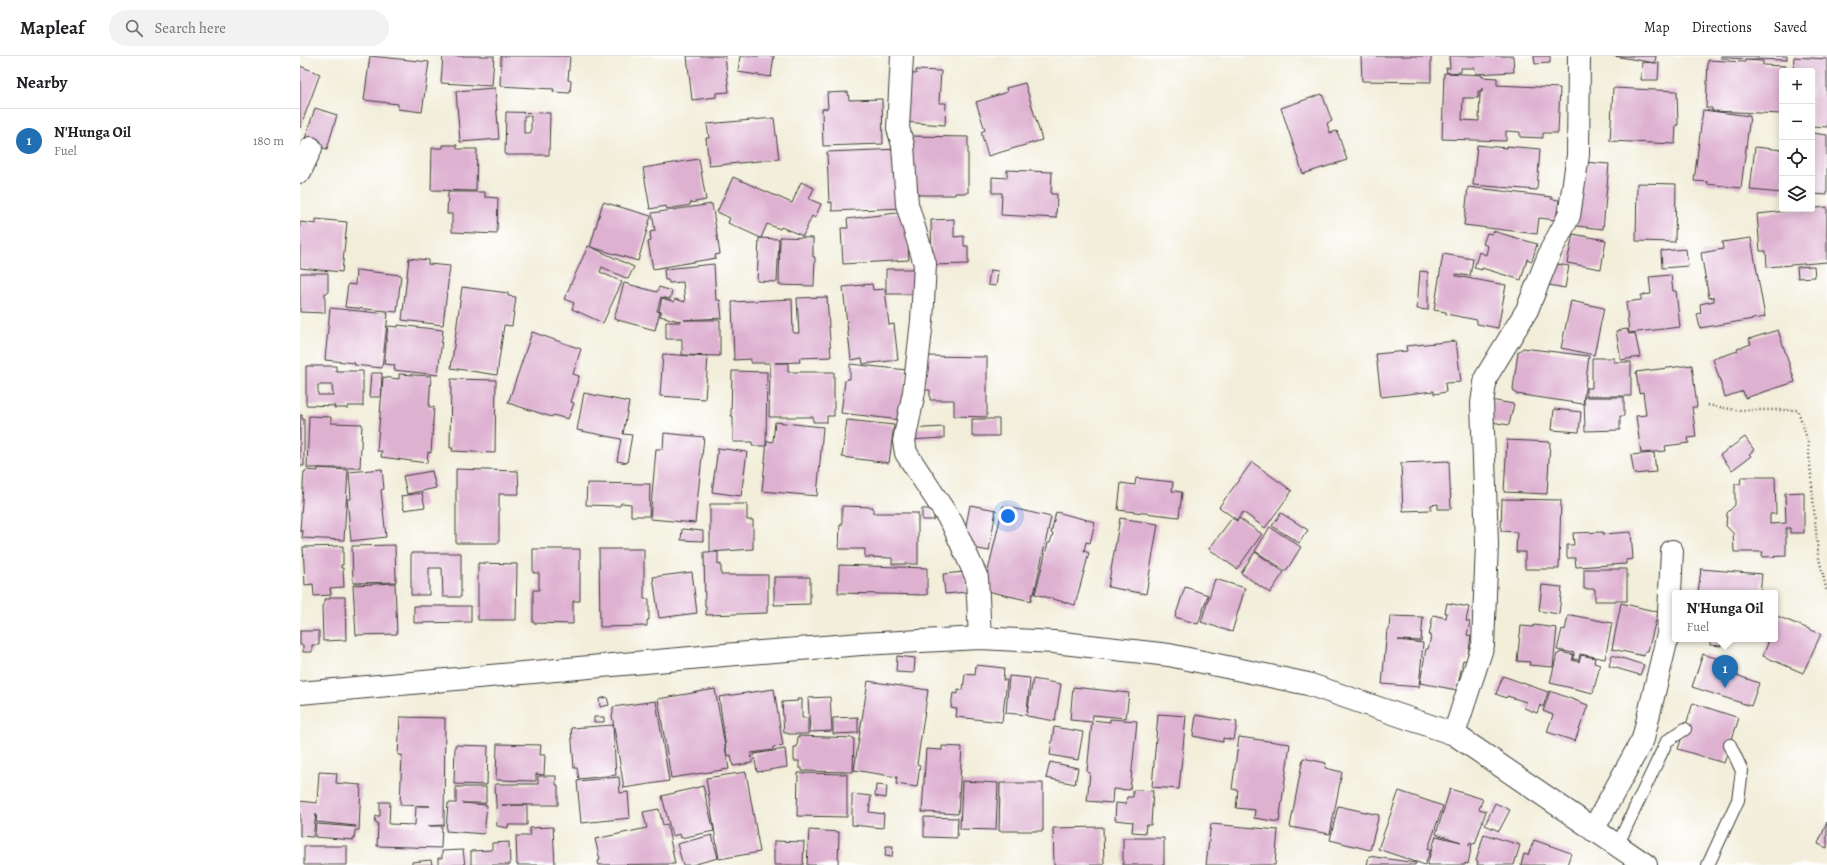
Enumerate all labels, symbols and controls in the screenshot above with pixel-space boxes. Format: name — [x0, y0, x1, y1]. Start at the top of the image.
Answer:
search box — [109, 10, 389, 46]
text: Mapleaf — [20, 15, 85, 41]
icon: search — [123, 17, 145, 39]
text: Search here — [155, 18, 226, 38]
text: Map — [1644, 18, 1670, 37]
text: Directions — [1692, 18, 1752, 37]
text: Saved — [1774, 18, 1807, 37]
map controls — [1779, 68, 1815, 212]
button: + — [1779, 68, 1815, 104]
text: Nearby — [16, 71, 67, 94]
button: − — [1779, 104, 1815, 140]
text: N'Hunga Oil — [54, 122, 131, 142]
text: 1 — [27, 132, 31, 149]
text: 180 m — [253, 132, 284, 149]
button: locate — [1779, 140, 1815, 176]
text: Fuel — [54, 142, 77, 159]
button: layers — [1779, 176, 1815, 212]
your location — [998, 506, 1018, 526]
popup — [1672, 590, 1778, 642]
text: N'Hunga Oil — [1687, 598, 1763, 618]
text: Fuel — [1687, 618, 1709, 635]
pin: 1 — [1712, 655, 1738, 688]

